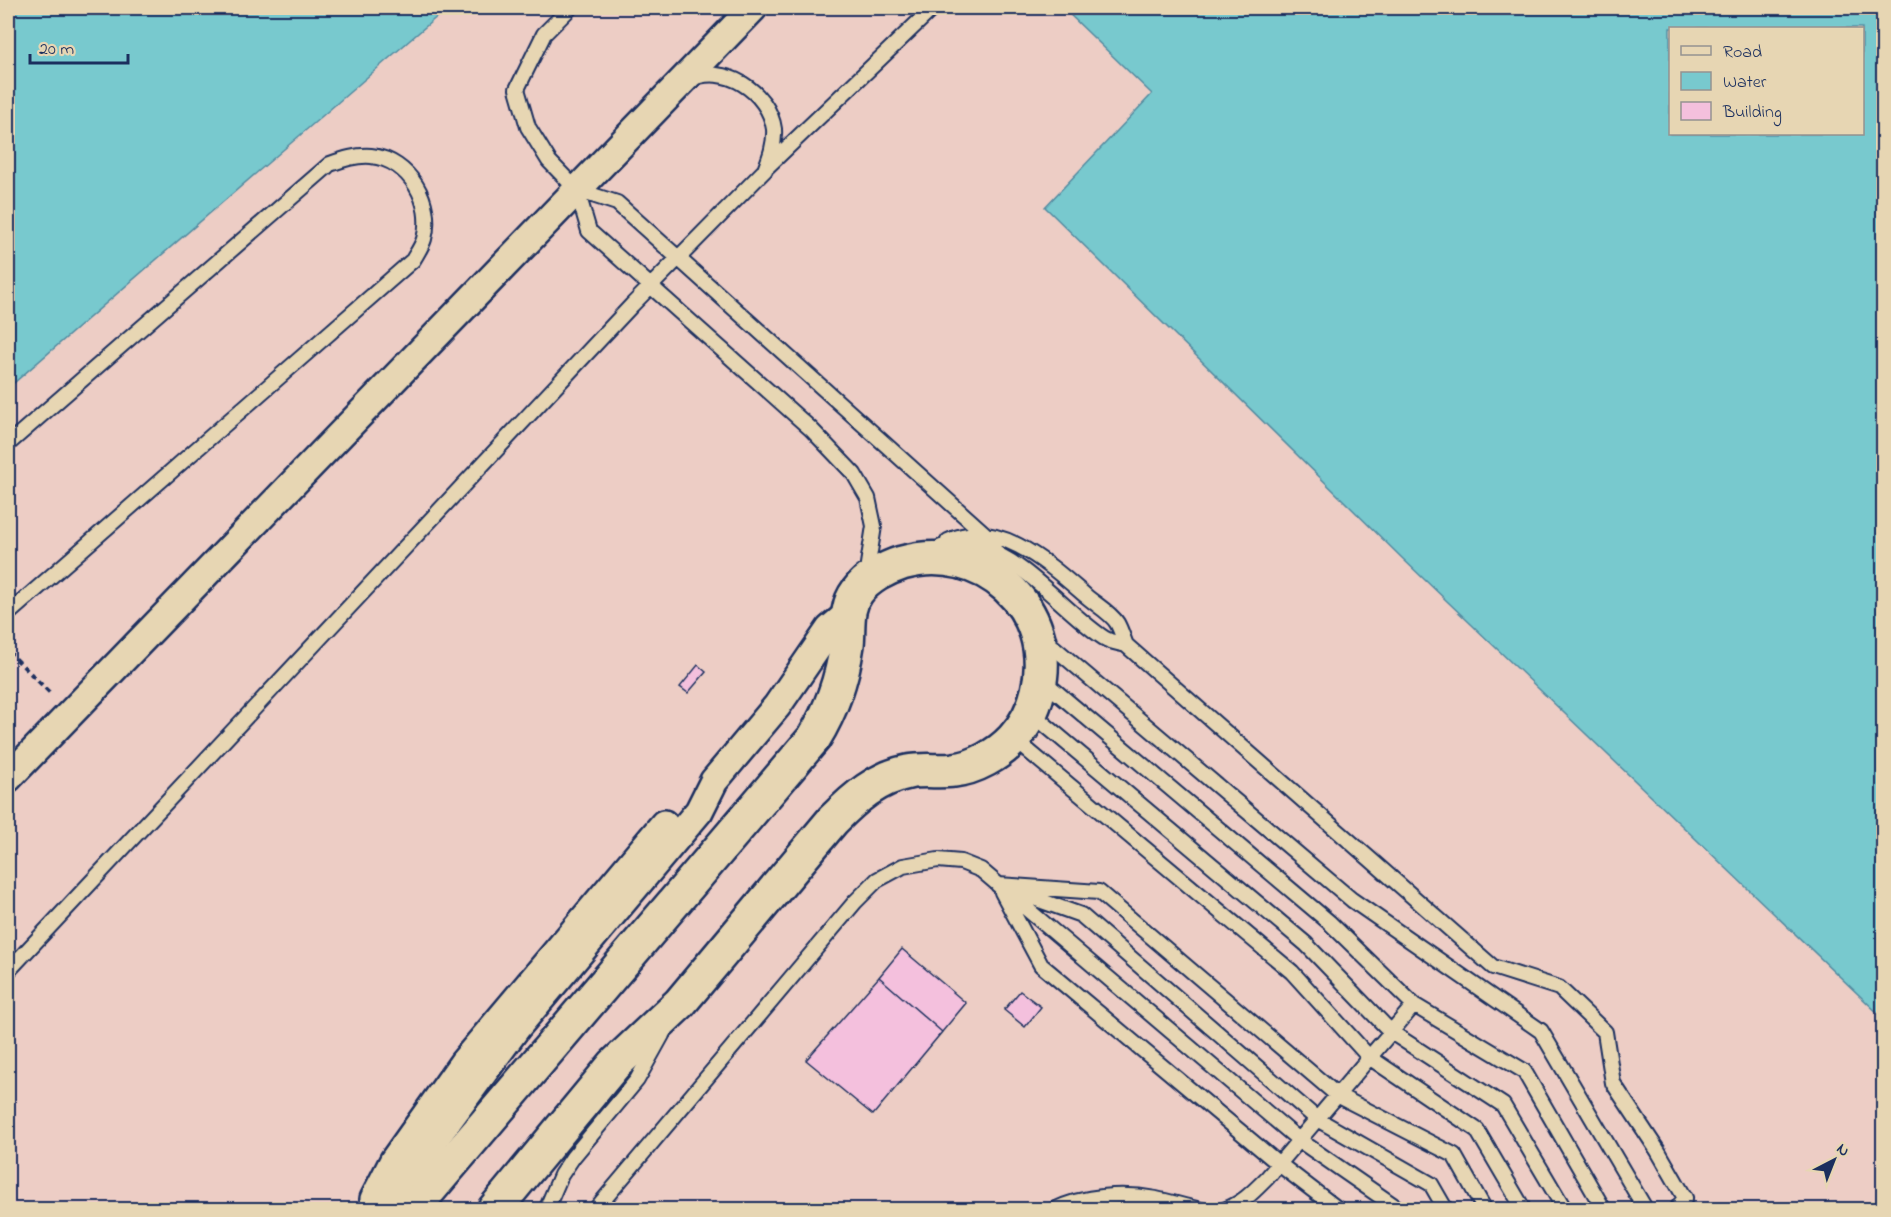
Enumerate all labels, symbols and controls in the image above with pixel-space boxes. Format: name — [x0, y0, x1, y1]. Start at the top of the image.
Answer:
scale bar — [30, 27, 128, 65]
legend — [1669, 27, 1864, 135]
text: 20 m — [39, 37, 74, 63]
text: Road — [1723, 40, 1762, 66]
text: Water — [1723, 70, 1767, 96]
text: Building — [1722, 100, 1782, 127]
north arrow — [1804, 1130, 1864, 1190]
text: N — [1831, 1138, 1855, 1163]

